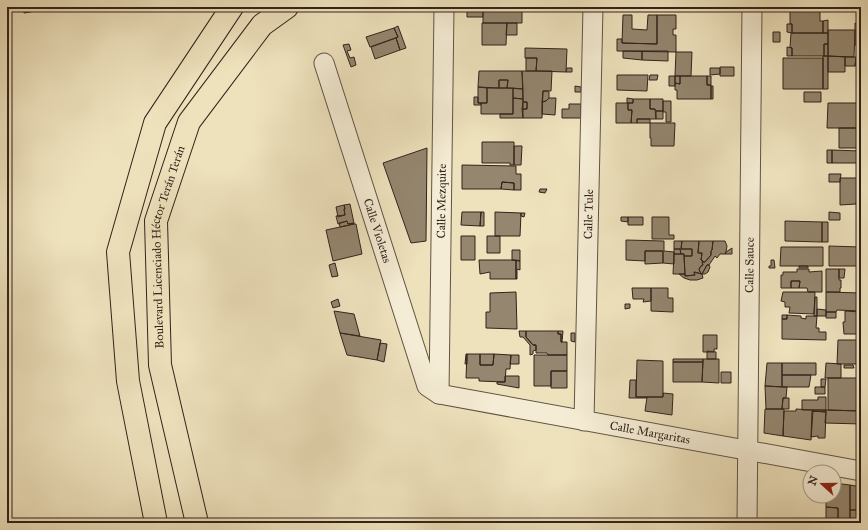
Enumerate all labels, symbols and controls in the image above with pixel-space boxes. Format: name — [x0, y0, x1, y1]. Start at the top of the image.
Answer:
street label: Boulevard Licenciado Héctor Terán Terán — [149, 143, 188, 349]
street label: Calle Mezquite — [434, 164, 450, 239]
street label: Calle Tule — [581, 189, 596, 239]
street label: Calle Violetas — [361, 197, 394, 265]
street label: Calle Sauce — [742, 237, 757, 293]
street label: Calle Margaritas — [609, 418, 691, 447]
north arrow — [802, 464, 842, 504]
text: N — [805, 473, 821, 487]

